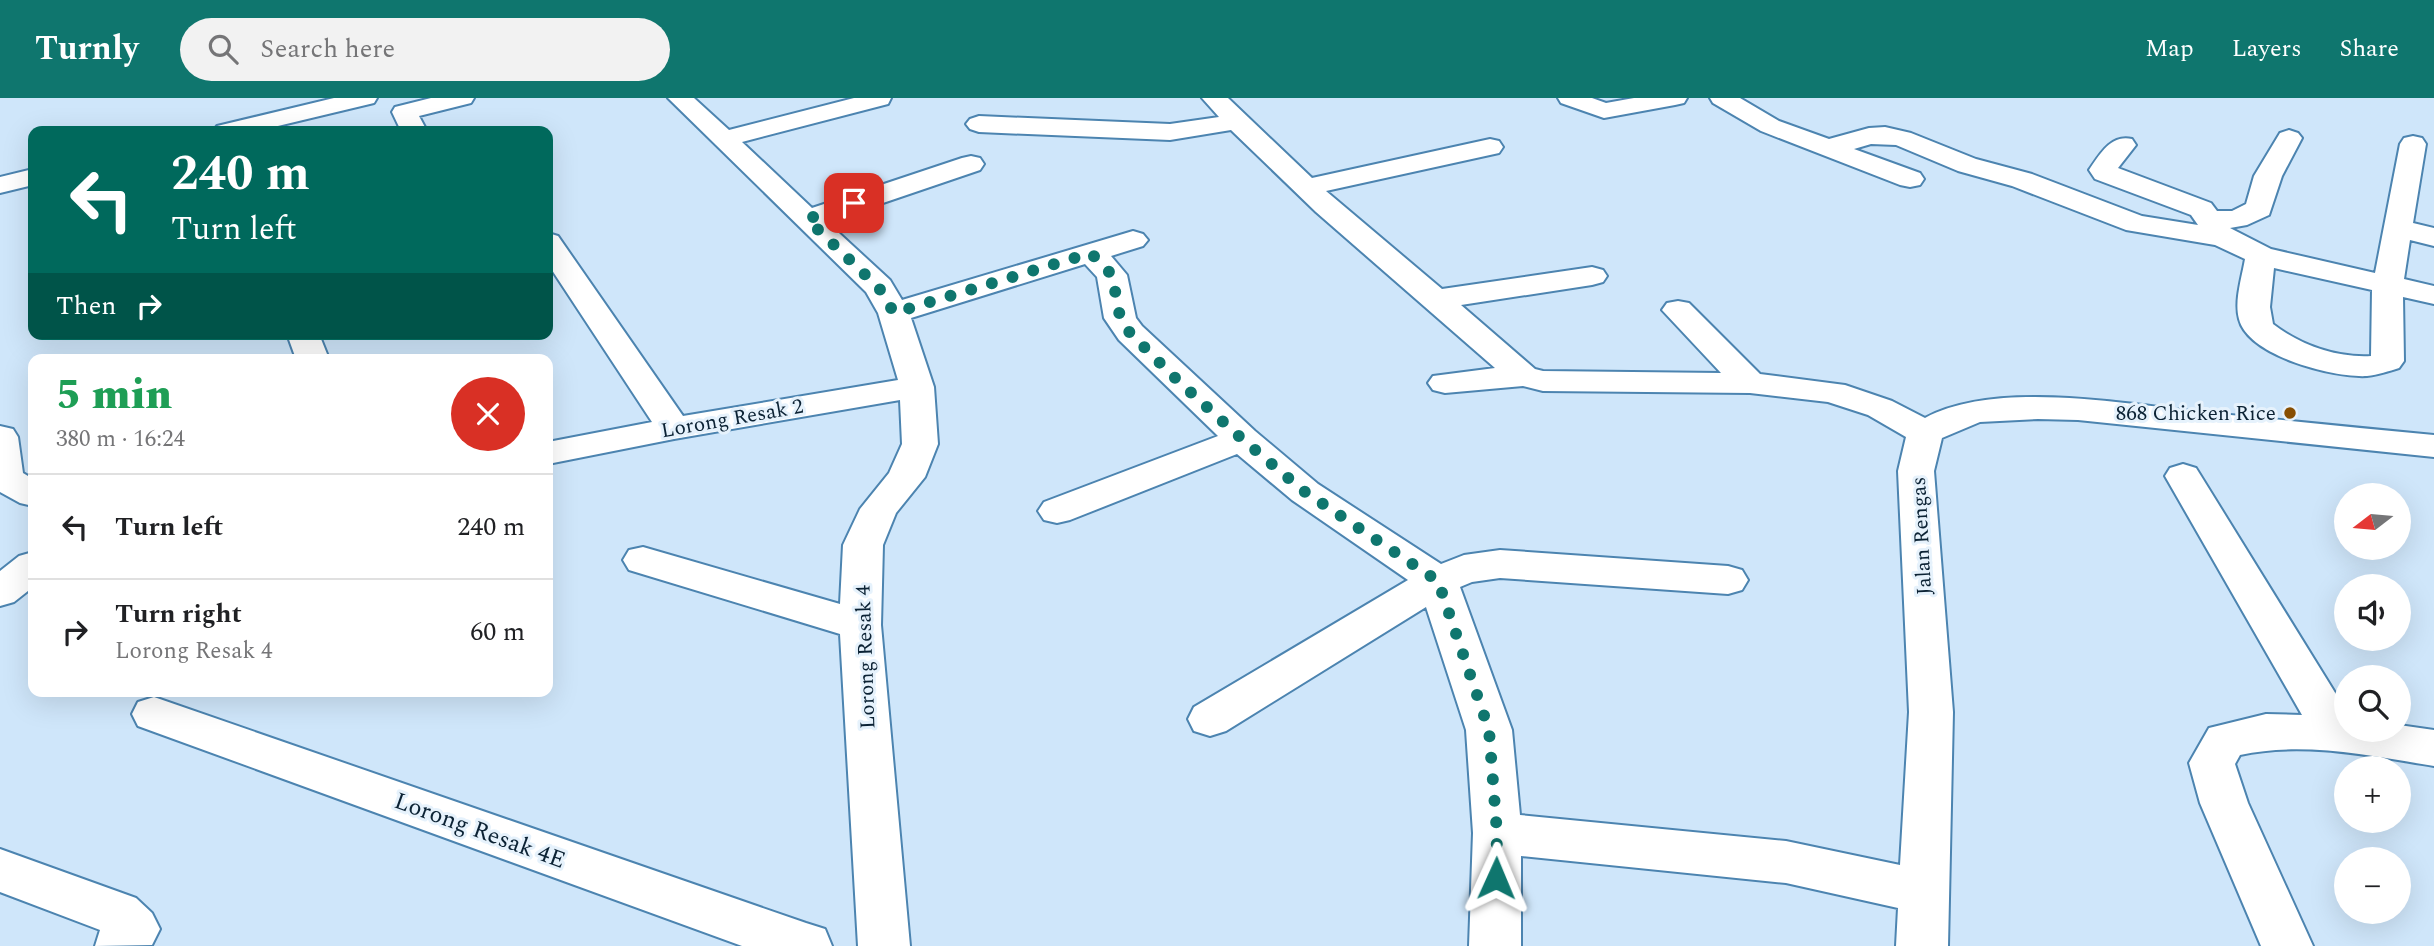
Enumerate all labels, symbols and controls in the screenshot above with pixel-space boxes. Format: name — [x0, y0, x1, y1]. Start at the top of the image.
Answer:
search box — [180, 18, 670, 81]
text: Turnly — [35, 24, 138, 74]
text: Search here — [260, 29, 395, 69]
icon: search — [204, 30, 242, 68]
text: Map — [2145, 31, 2194, 67]
text: Layers — [2232, 31, 2302, 67]
text: Share — [2340, 31, 2399, 67]
text: 240 m — [171, 137, 310, 212]
icon: left — [56, 154, 147, 245]
pin — [824, 173, 884, 233]
icon: arrive — [835, 184, 873, 222]
text: Turn left — [171, 205, 297, 254]
text: Then — [56, 286, 116, 326]
icon: right — [130, 287, 168, 325]
text: 5 min — [56, 364, 172, 427]
button: close — [451, 377, 525, 451]
street label: Lorong Resak 2 — [659, 391, 806, 447]
place label: 868 Chicken Rice — [2116, 398, 2276, 430]
marker: 868 Chicken Rice — [2282, 405, 2298, 421]
text: 380 m · 16:24 — [56, 422, 185, 457]
street label: Jalan Rengas — [1903, 476, 1941, 596]
north arrow — [2334, 483, 2412, 560]
map controls — [2334, 483, 2411, 924]
text: Turn left — [115, 507, 223, 547]
text: 240 m — [457, 507, 525, 547]
icon: left — [56, 508, 94, 546]
button: sound — [2334, 574, 2411, 651]
street label: Lorong Resak 4 — [847, 584, 885, 729]
text: Turn right — [115, 594, 242, 634]
text: 60 m — [470, 612, 525, 652]
icon: right — [56, 613, 94, 651]
text: Lorong Resak 4 — [115, 634, 273, 669]
button: search — [2334, 665, 2411, 742]
button: + — [2334, 756, 2411, 833]
street label: Lorong Resak 4E — [389, 783, 570, 879]
position arrow — [1459, 841, 1533, 915]
button: − — [2334, 847, 2411, 924]

